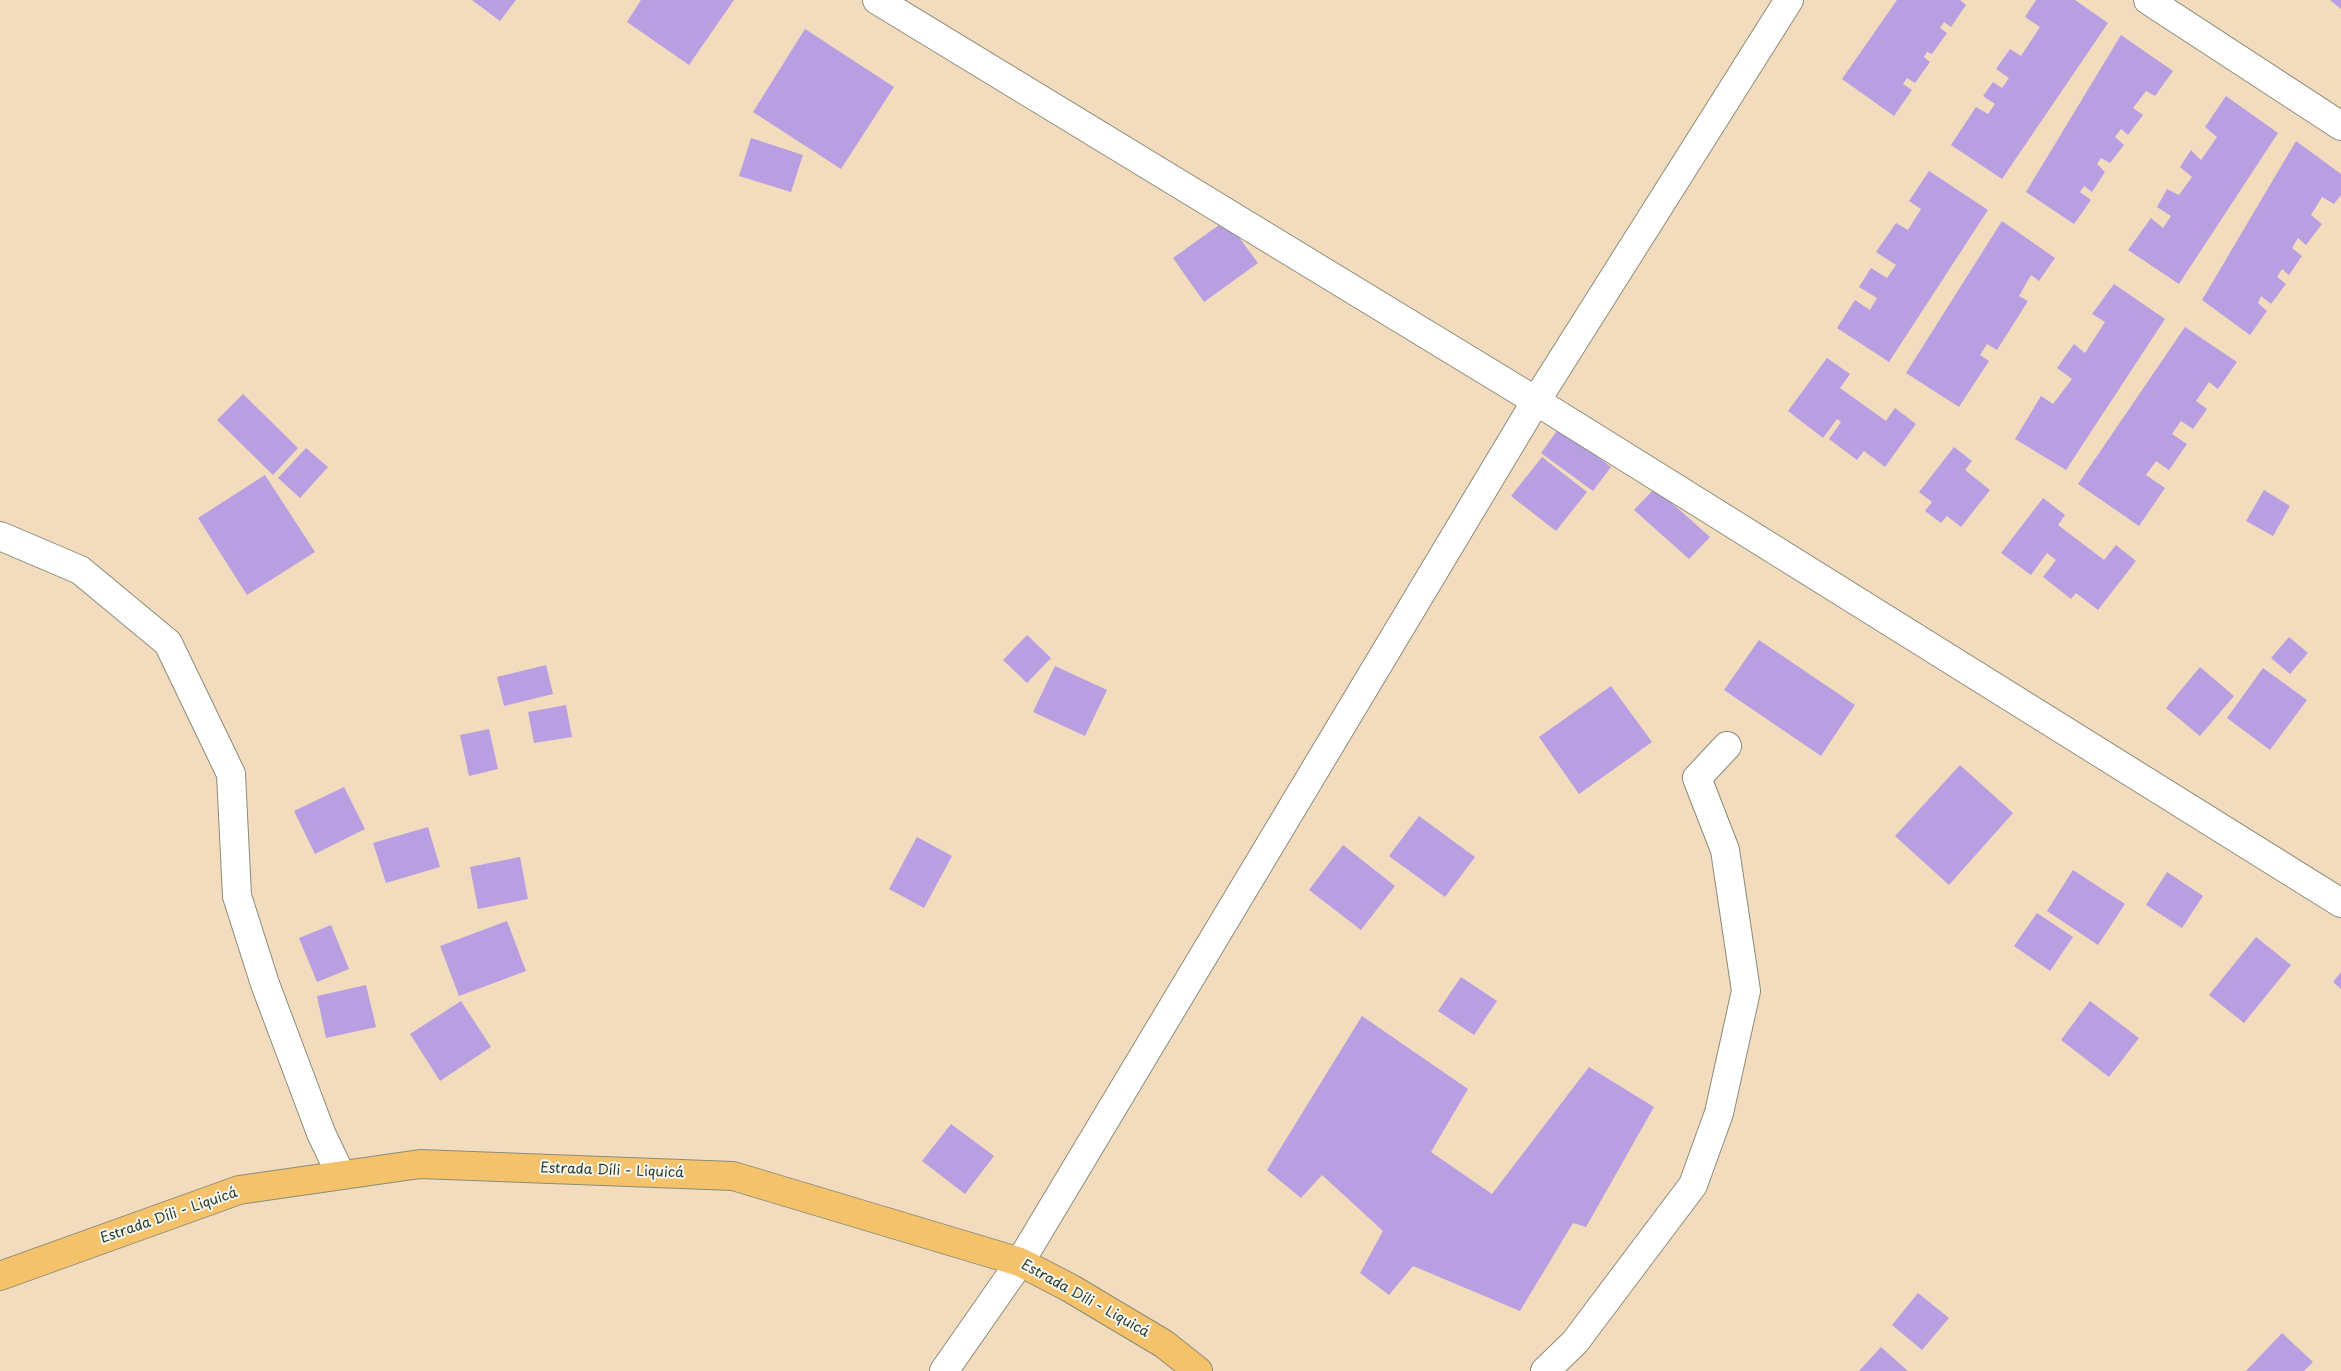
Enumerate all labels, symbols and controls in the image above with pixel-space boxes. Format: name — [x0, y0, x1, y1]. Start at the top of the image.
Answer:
street label: Estrada Díli - Liquicá — [540, 1160, 684, 1182]
street label: Estrada Díli - Liquicá — [98, 1185, 240, 1247]
street label: Estrada Díli - Liquicá — [1018, 1257, 1152, 1341]

